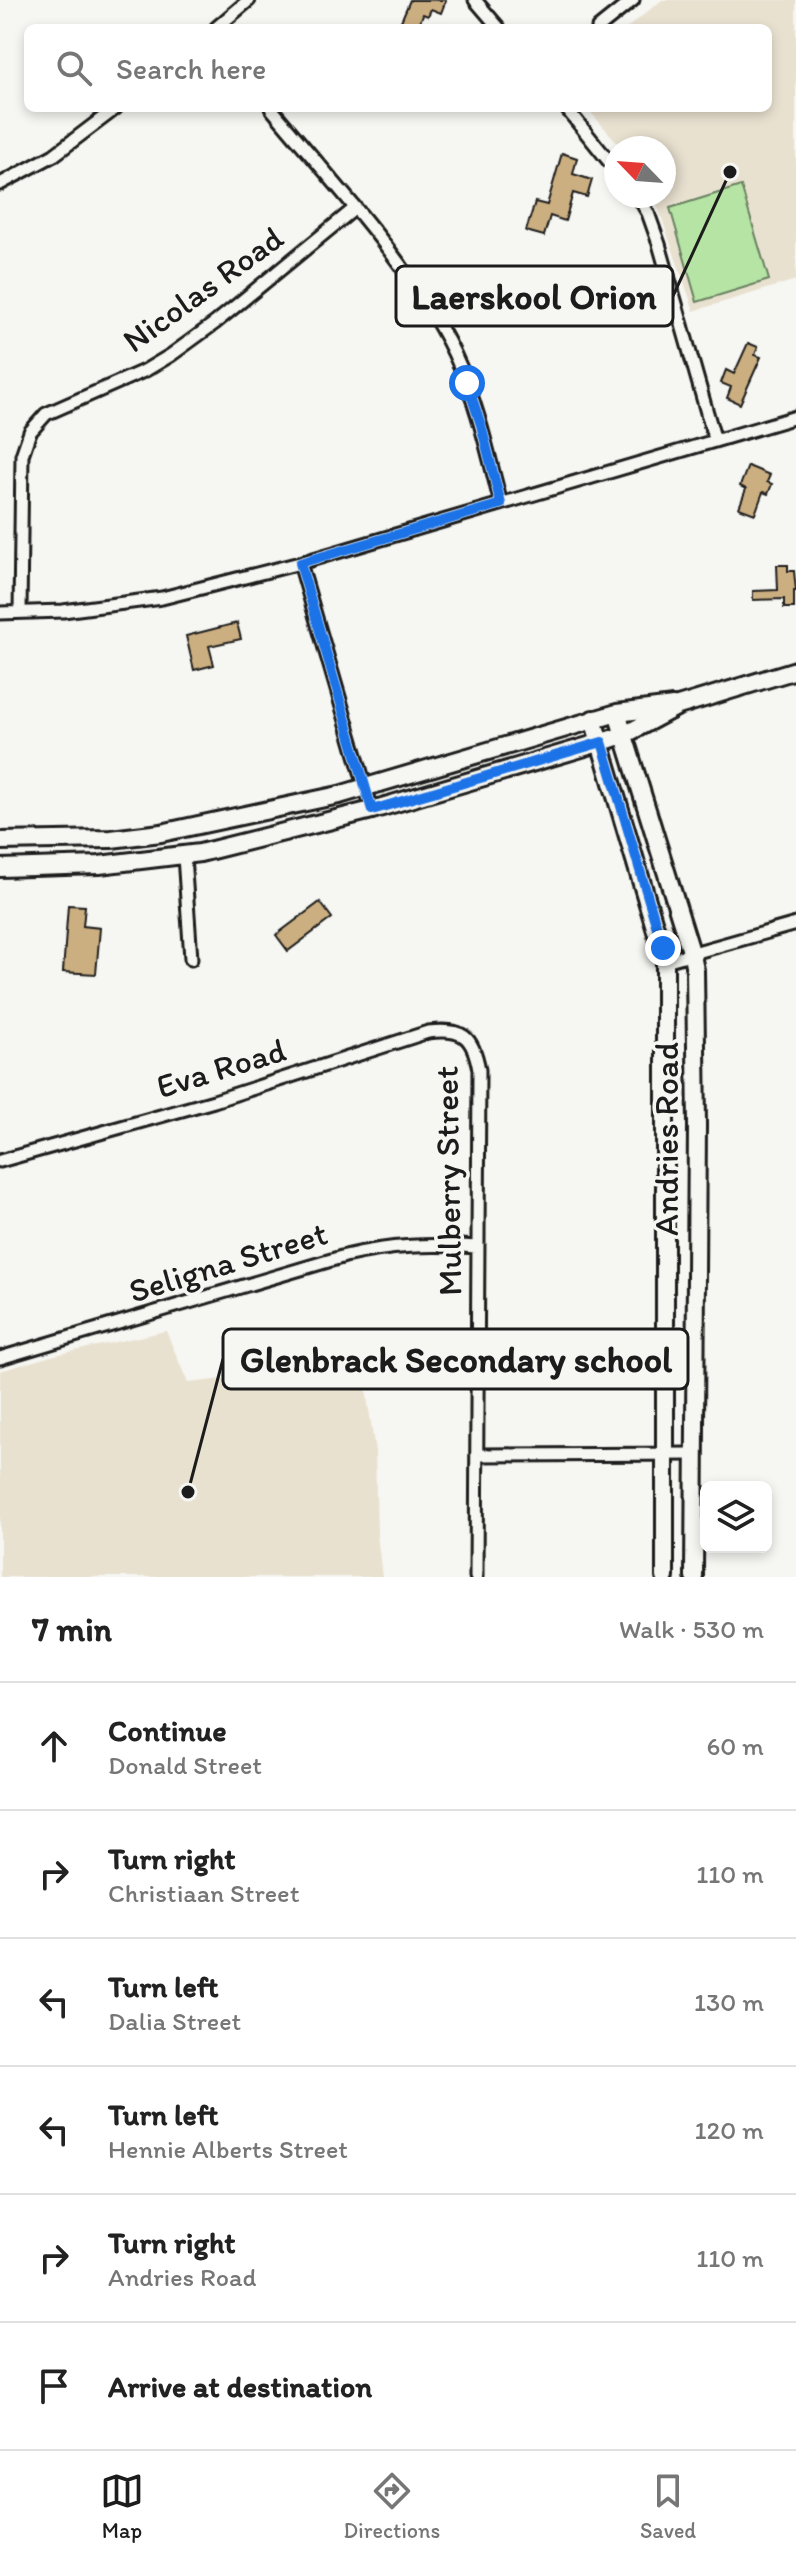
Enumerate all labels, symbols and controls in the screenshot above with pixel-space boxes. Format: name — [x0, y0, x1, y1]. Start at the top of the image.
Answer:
search box — [24, 24, 772, 112]
icon: search — [52, 46, 96, 90]
text: Search here — [116, 50, 266, 87]
north arrow — [604, 136, 676, 208]
street label: Nicolas Road — [115, 217, 291, 361]
callout: Laerskool Orion — [396, 266, 673, 326]
text: Laerskool Orion — [411, 275, 657, 318]
route start — [449, 365, 485, 401]
route end — [645, 930, 681, 966]
street label: Eva Road — [151, 1029, 291, 1107]
street label: Andries Road — [646, 1042, 687, 1236]
street label: Mulberry Street — [425, 1065, 471, 1296]
street label: Seligna Street — [124, 1212, 332, 1312]
callout: Glenbrack Secondary school — [223, 1329, 688, 1389]
text: Glenbrack Secondary school — [240, 1338, 673, 1381]
map controls — [700, 1481, 772, 1553]
button: layers — [700, 1481, 772, 1553]
text: 7 min — [32, 1609, 112, 1650]
text: Walk · 530 m — [619, 1613, 764, 1645]
text: Continue — [108, 1712, 227, 1749]
icon: ahead — [32, 1724, 76, 1768]
text: 60 m — [707, 1730, 764, 1762]
text: Donald Street — [108, 1749, 262, 1781]
text: Turn right — [108, 1840, 236, 1877]
icon: right — [32, 1852, 76, 1896]
text: 110 m — [696, 1858, 764, 1890]
text: Christiaan Street — [108, 1877, 299, 1909]
text: Turn left — [108, 1968, 219, 2005]
icon: left — [32, 1980, 76, 2024]
text: 130 m — [694, 1986, 764, 2018]
text: Dalia Street — [108, 2005, 241, 2037]
text: Turn left — [108, 2096, 219, 2133]
icon: left — [32, 2108, 76, 2152]
text: 120 m — [695, 2114, 764, 2146]
text: Hennie Alberts Street — [108, 2133, 348, 2165]
text: Turn right — [108, 2224, 236, 2261]
icon: right — [32, 2236, 76, 2280]
text: 110 m — [696, 2242, 764, 2274]
text: Andries Road — [108, 2261, 256, 2293]
icon: arrive — [32, 2364, 76, 2408]
text: Arrive at destination — [108, 2368, 372, 2405]
tab: Map — [100, 2469, 144, 2544]
tab: Directions — [344, 2469, 440, 2544]
tab: Saved — [640, 2469, 696, 2544]

